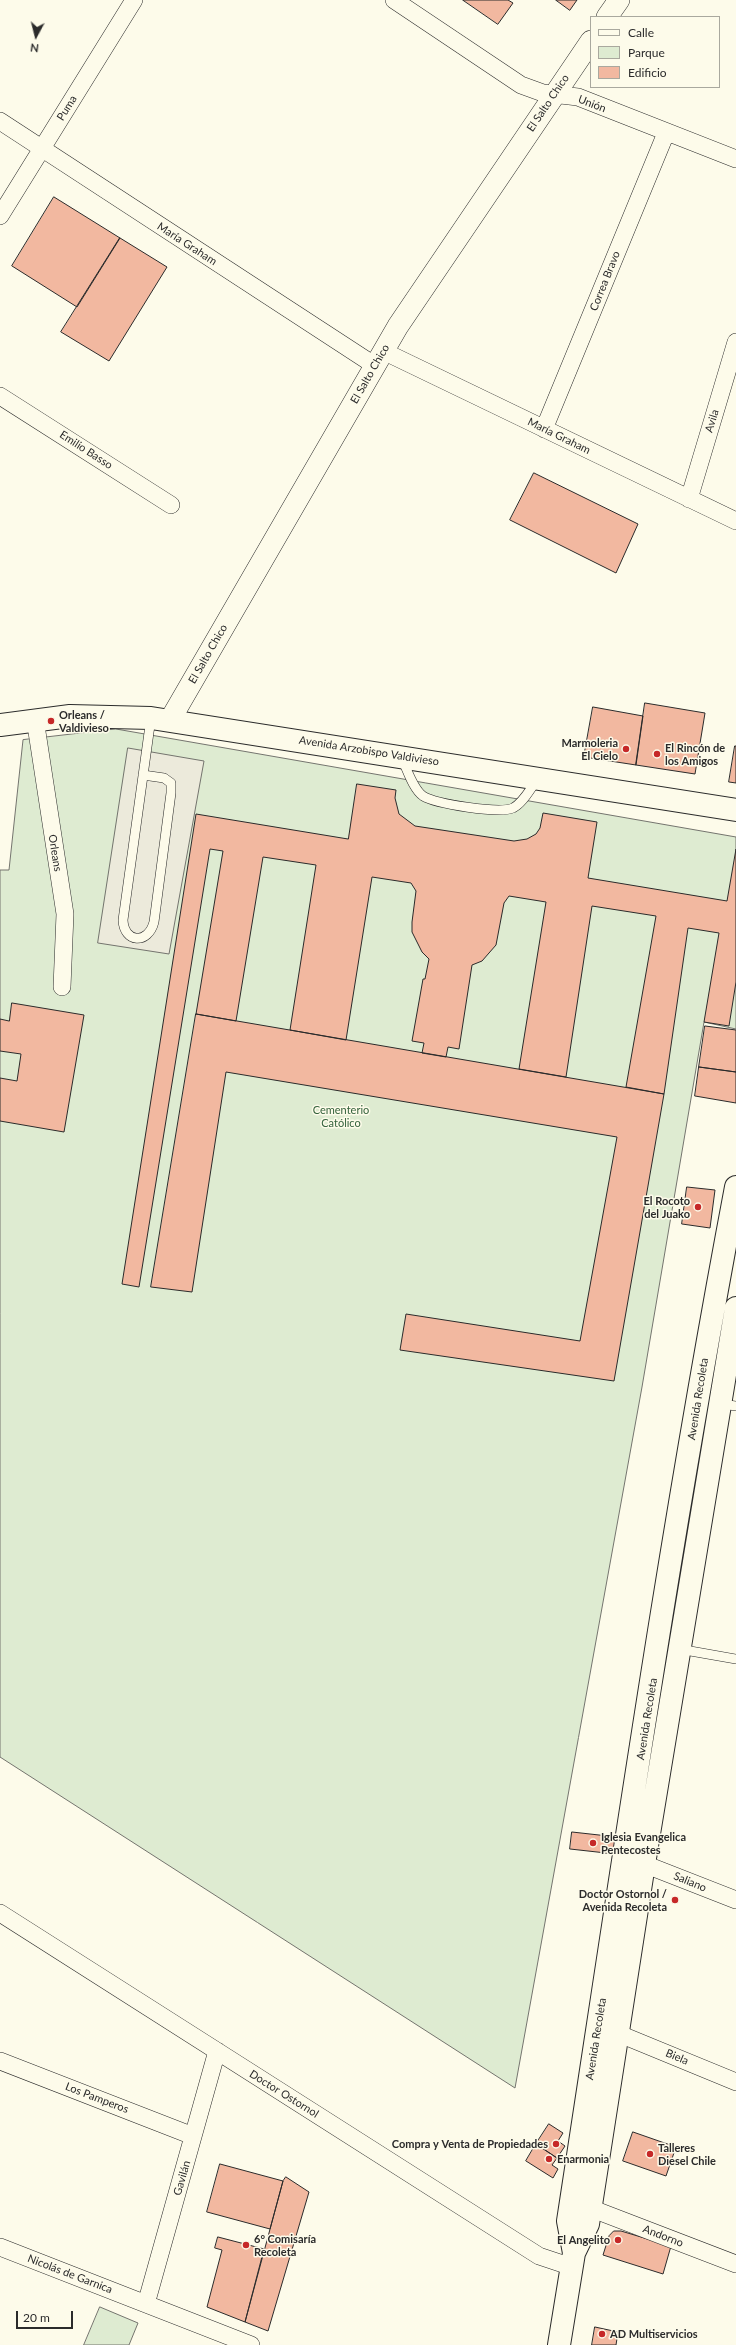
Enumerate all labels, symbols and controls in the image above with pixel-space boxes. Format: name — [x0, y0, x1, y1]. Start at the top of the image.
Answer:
north arrow — [16, 16, 56, 56]
legend — [590, 16, 720, 88]
text: Calle — [628, 25, 654, 40]
text: N — [29, 41, 39, 55]
text: Parque — [628, 45, 665, 60]
text: Edificio — [628, 65, 667, 80]
street label: El Salto Chico — [524, 72, 572, 134]
street label: Puma — [54, 93, 80, 123]
street label: Unión — [576, 93, 608, 115]
street label: María Graham — [155, 220, 219, 268]
street label: Correa Bravo — [587, 249, 623, 313]
street label: El Salto Chico — [348, 342, 392, 406]
street label: Avila — [702, 408, 722, 434]
street label: María Graham — [525, 415, 593, 457]
street label: Emilio Basso — [57, 428, 115, 472]
street label: El Salto Chico — [186, 622, 230, 686]
place label: Orleans / Valdivieso — [59, 708, 109, 734]
marker: Orleans / Valdivieso — [46, 716, 56, 726]
street label: Avenida Arzobispo Valdivieso — [298, 733, 440, 769]
place label: Marmoleria El Cielo — [561, 736, 618, 762]
place label: El Rincón de los Amigos — [665, 741, 725, 767]
marker: Marmoleria El Cielo — [621, 744, 631, 754]
marker: El Rincón de los Amigos — [652, 749, 662, 759]
street label: Orleans — [46, 833, 64, 873]
park label: Cementerio Católico — [313, 1103, 369, 1129]
place label: El Rocoto del Juako — [643, 1194, 690, 1220]
marker: El Rocoto del Juako — [693, 1202, 703, 1212]
street label: Avenida Recoleta — [685, 1357, 711, 1441]
street label: Avenida Recoleta — [634, 1677, 660, 1761]
place label: Iglesia Evangelica Pentecostes — [601, 1830, 686, 1856]
marker: Iglesia Evangelica Pentecostes — [588, 1838, 598, 1848]
street label: Saliano — [672, 1869, 708, 1895]
place label: Doctor Ostornol / Avenida Recoleta — [579, 1887, 667, 1913]
marker: Doctor Ostornol / Avenida Recoleta — [670, 1895, 680, 1905]
street label: Avenida Recoleta — [583, 1997, 609, 2081]
street label: Biela — [664, 2046, 690, 2068]
street label: Doctor Ostornol — [247, 2067, 321, 2121]
street label: Los Pamperos — [63, 2080, 131, 2116]
place label: Compra y Venta de Propiedades — [392, 2137, 548, 2151]
marker: Compra y Venta de Propiedades — [551, 2139, 561, 2149]
place label: Talleres Diesel Chile — [658, 2141, 716, 2167]
marker: Talleres Diesel Chile — [645, 2149, 655, 2159]
place label: Enarmonia — [557, 2152, 609, 2166]
marker: Enarmonia — [544, 2154, 554, 2164]
street label: Gavilán — [171, 2159, 193, 2197]
street label: Andorno — [641, 2222, 685, 2250]
place label: 6° Comisaría Recoleta — [254, 2232, 316, 2258]
place label: El Angelito — [557, 2233, 610, 2247]
marker: El Angelito — [613, 2235, 623, 2245]
marker: 6° Comisaría Recoleta — [241, 2240, 251, 2250]
street label: Nicolás de Garnica — [26, 2252, 114, 2296]
scale bar — [18, 2303, 75, 2329]
text: 20 m — [23, 2310, 50, 2325]
place label: AD Multiservicios — [610, 2327, 698, 2341]
marker: AD Multiservicios — [597, 2329, 607, 2339]

